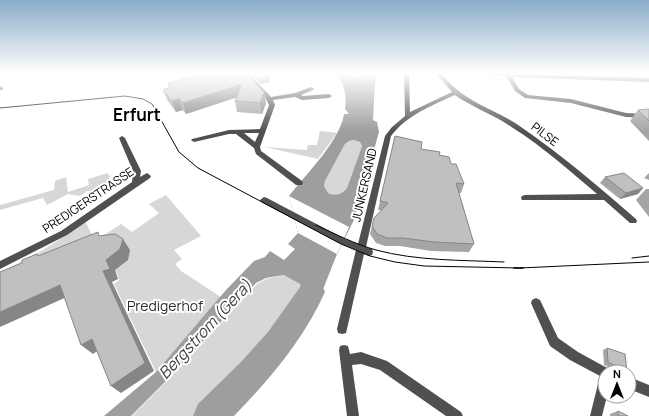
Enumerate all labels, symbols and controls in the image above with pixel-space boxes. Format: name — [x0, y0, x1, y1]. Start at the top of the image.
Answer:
district label: Erfurt — [113, 103, 161, 126]
street label: PILSE — [528, 118, 562, 150]
street label: JUNKERSAND — [347, 147, 381, 223]
street label: PREDIGERSTRASSE — [39, 163, 137, 237]
water label: Bergstrom (Gera) — [153, 275, 257, 383]
park label: Predigerhof — [127, 296, 203, 315]
north arrow — [597, 364, 637, 404]
text: N — [613, 366, 621, 381]

